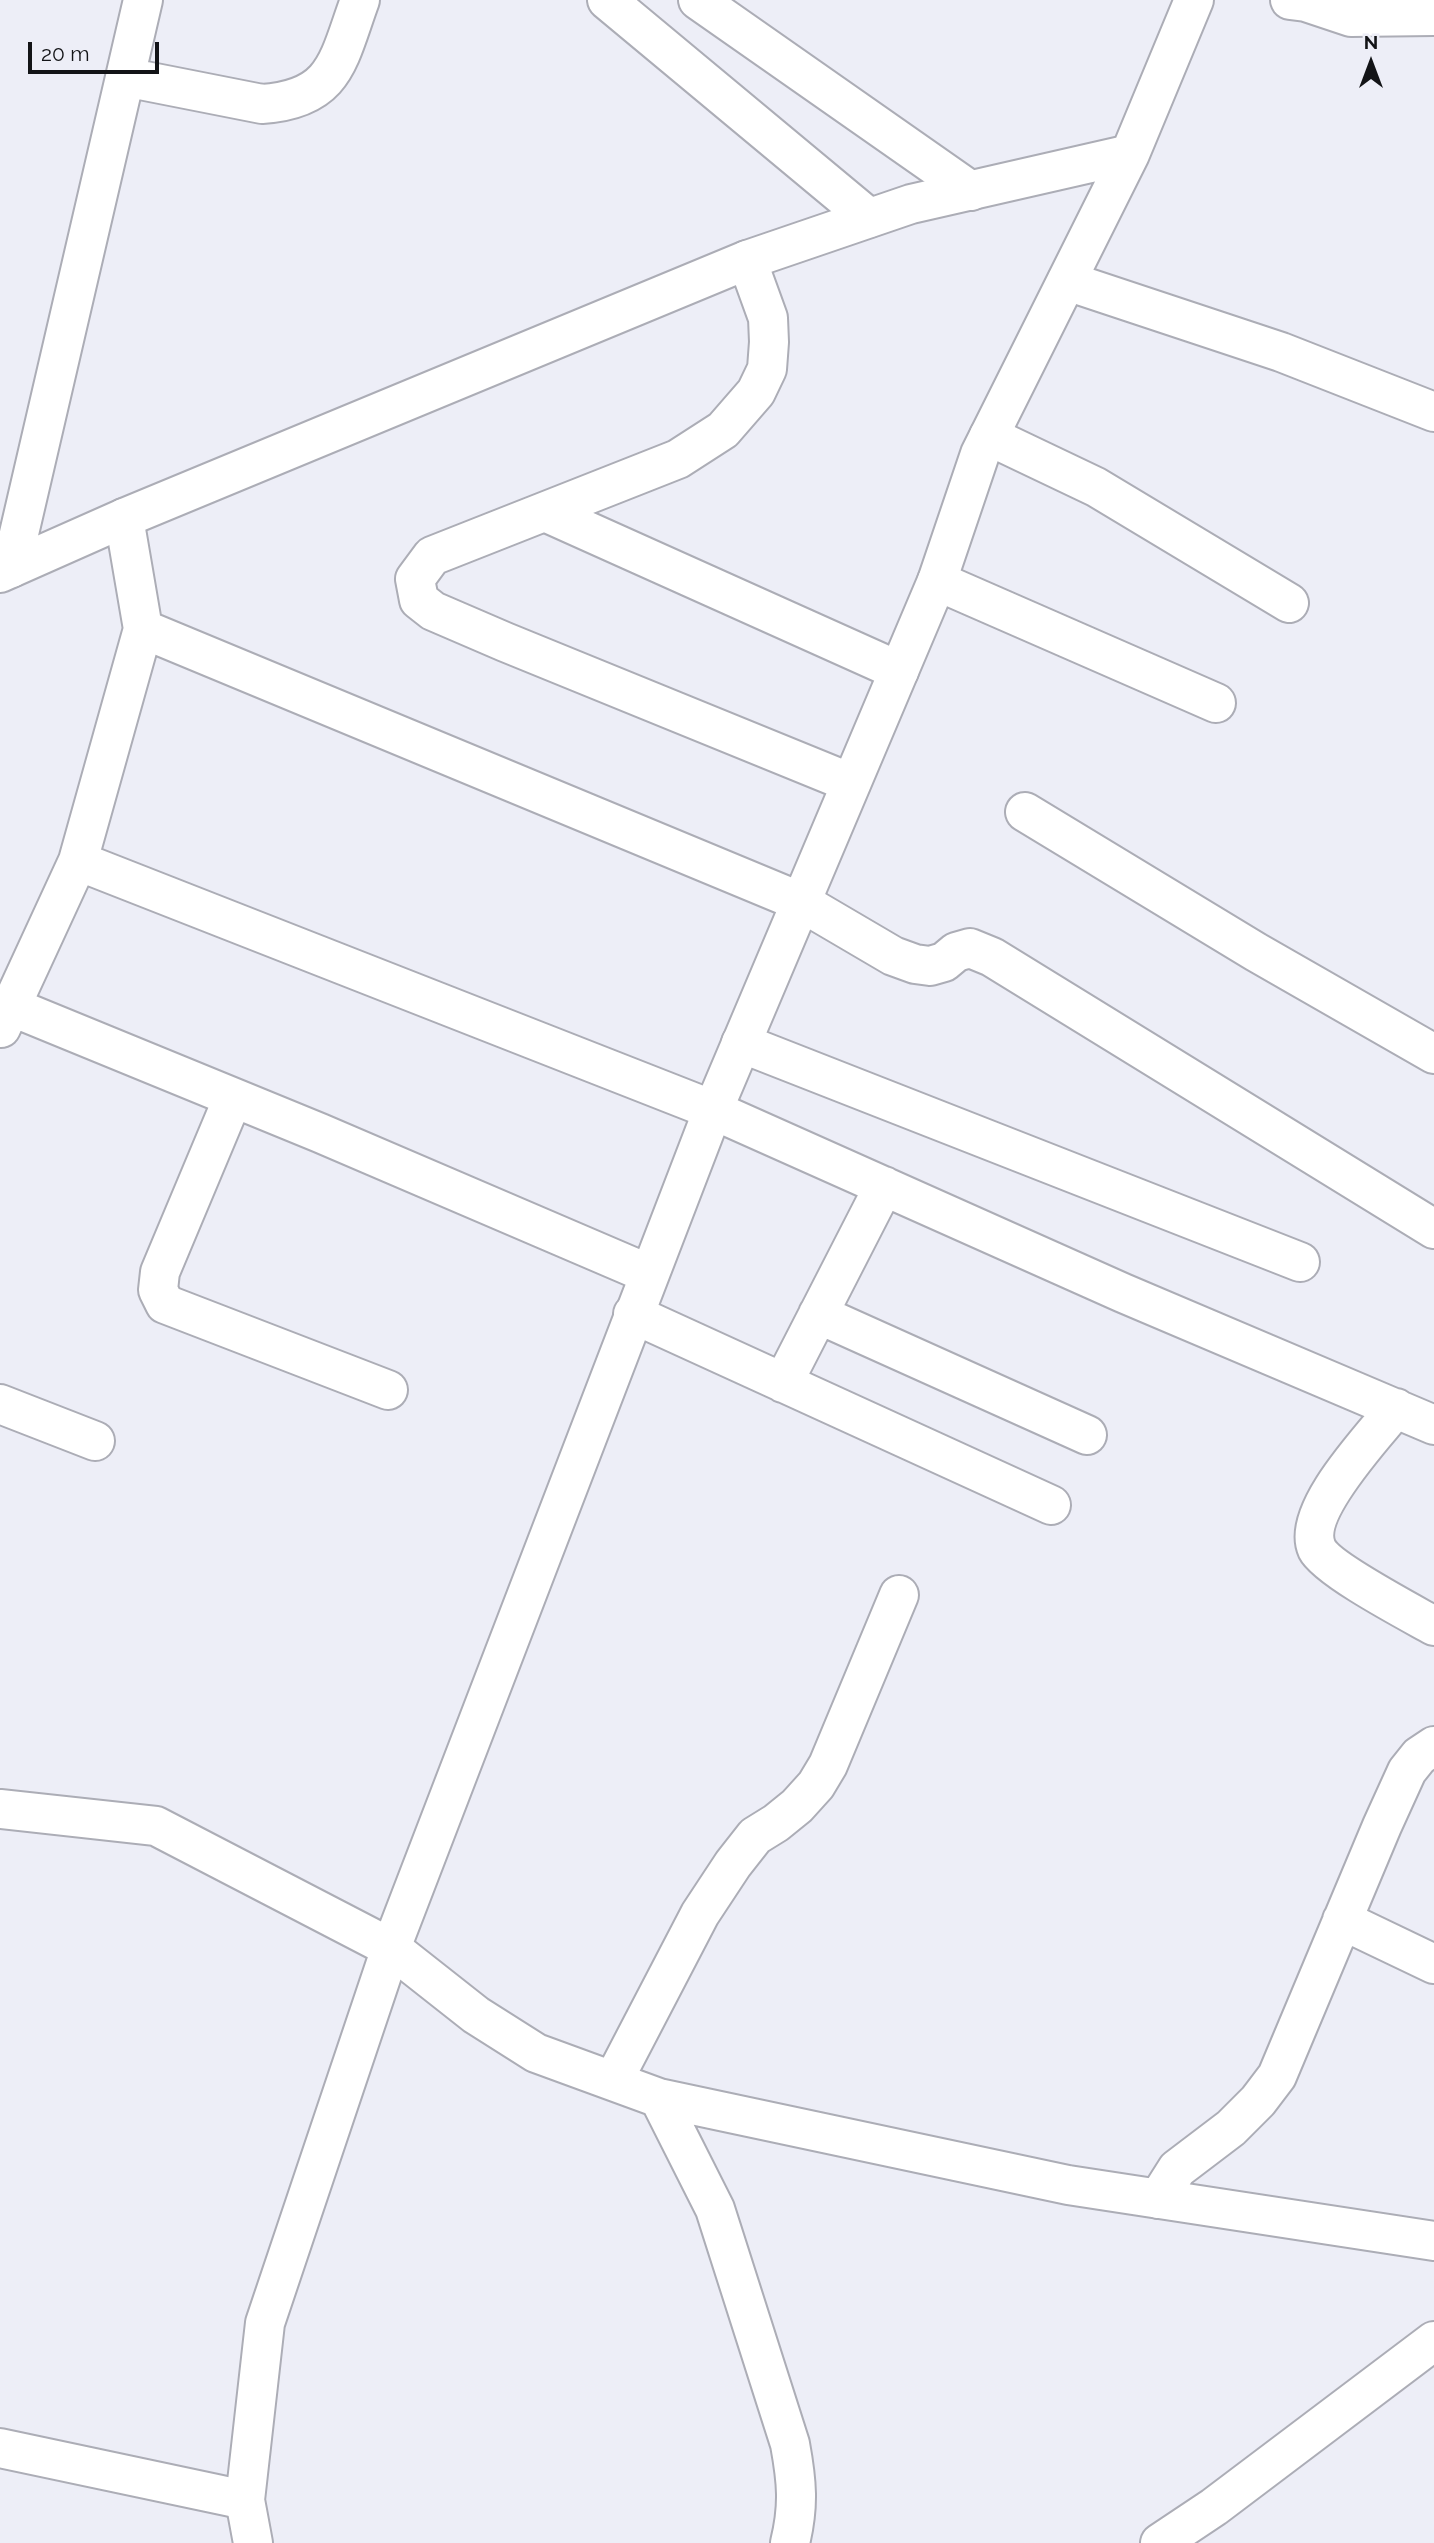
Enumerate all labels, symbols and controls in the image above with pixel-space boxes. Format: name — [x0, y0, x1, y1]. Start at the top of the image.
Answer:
scale bar — [32, 28, 163, 72]
north arrow — [1336, 28, 1406, 98]
text: N — [1364, 31, 1378, 53]
text: 20 m — [41, 41, 89, 66]

